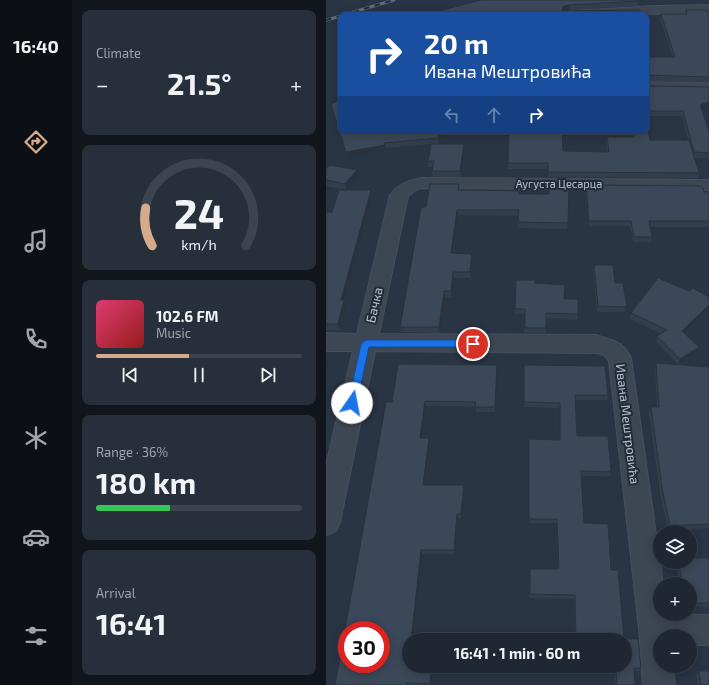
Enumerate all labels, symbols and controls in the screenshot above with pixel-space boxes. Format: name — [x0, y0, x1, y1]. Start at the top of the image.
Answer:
text: 20 m — [424, 26, 489, 60]
icon: right — [358, 28, 410, 80]
text: 16:40 — [13, 35, 59, 57]
text: Climate — [96, 45, 141, 61]
text: Ивана Мештровића — [424, 60, 591, 82]
text: 21.5° — [167, 65, 232, 101]
text: − — [96, 71, 109, 97]
text: + — [290, 71, 302, 97]
icon: left — [441, 104, 463, 126]
icon: ahead — [483, 104, 505, 126]
icon: right — [525, 104, 547, 126]
icon: directions — [22, 128, 50, 156]
street label: Аугуста Цесарца — [516, 177, 602, 191]
text: 24 — [174, 186, 224, 236]
icon: music — [22, 227, 50, 255]
text: km/h — [181, 235, 217, 252]
street label: Бачка — [362, 286, 386, 324]
text: 102.6 FM — [156, 307, 219, 325]
icon: phone — [22, 325, 50, 353]
text: Music — [156, 325, 191, 341]
pin — [456, 327, 490, 361]
icon: arrive — [462, 333, 484, 355]
street label: Ивана Мештровића — [613, 363, 643, 485]
icon: previous — [119, 364, 141, 386]
icon: pause — [188, 364, 210, 386]
icon: next — [257, 364, 279, 386]
position arrow — [331, 382, 373, 424]
icon: climate — [22, 424, 50, 452]
text: Range · 36% — [96, 444, 168, 460]
text: 180 km — [96, 464, 196, 500]
icon: car — [22, 523, 50, 551]
map controls — [653, 525, 697, 673]
button: layers — [653, 525, 697, 569]
button: + — [653, 577, 697, 621]
text: Arrival — [96, 585, 136, 601]
text: 16:41 — [96, 605, 166, 641]
speed limit sign: 30 — [338, 621, 390, 673]
icon: filters — [22, 622, 50, 650]
button: − — [653, 629, 697, 673]
text: 16:41 · 1 min · 60 m — [454, 644, 580, 662]

